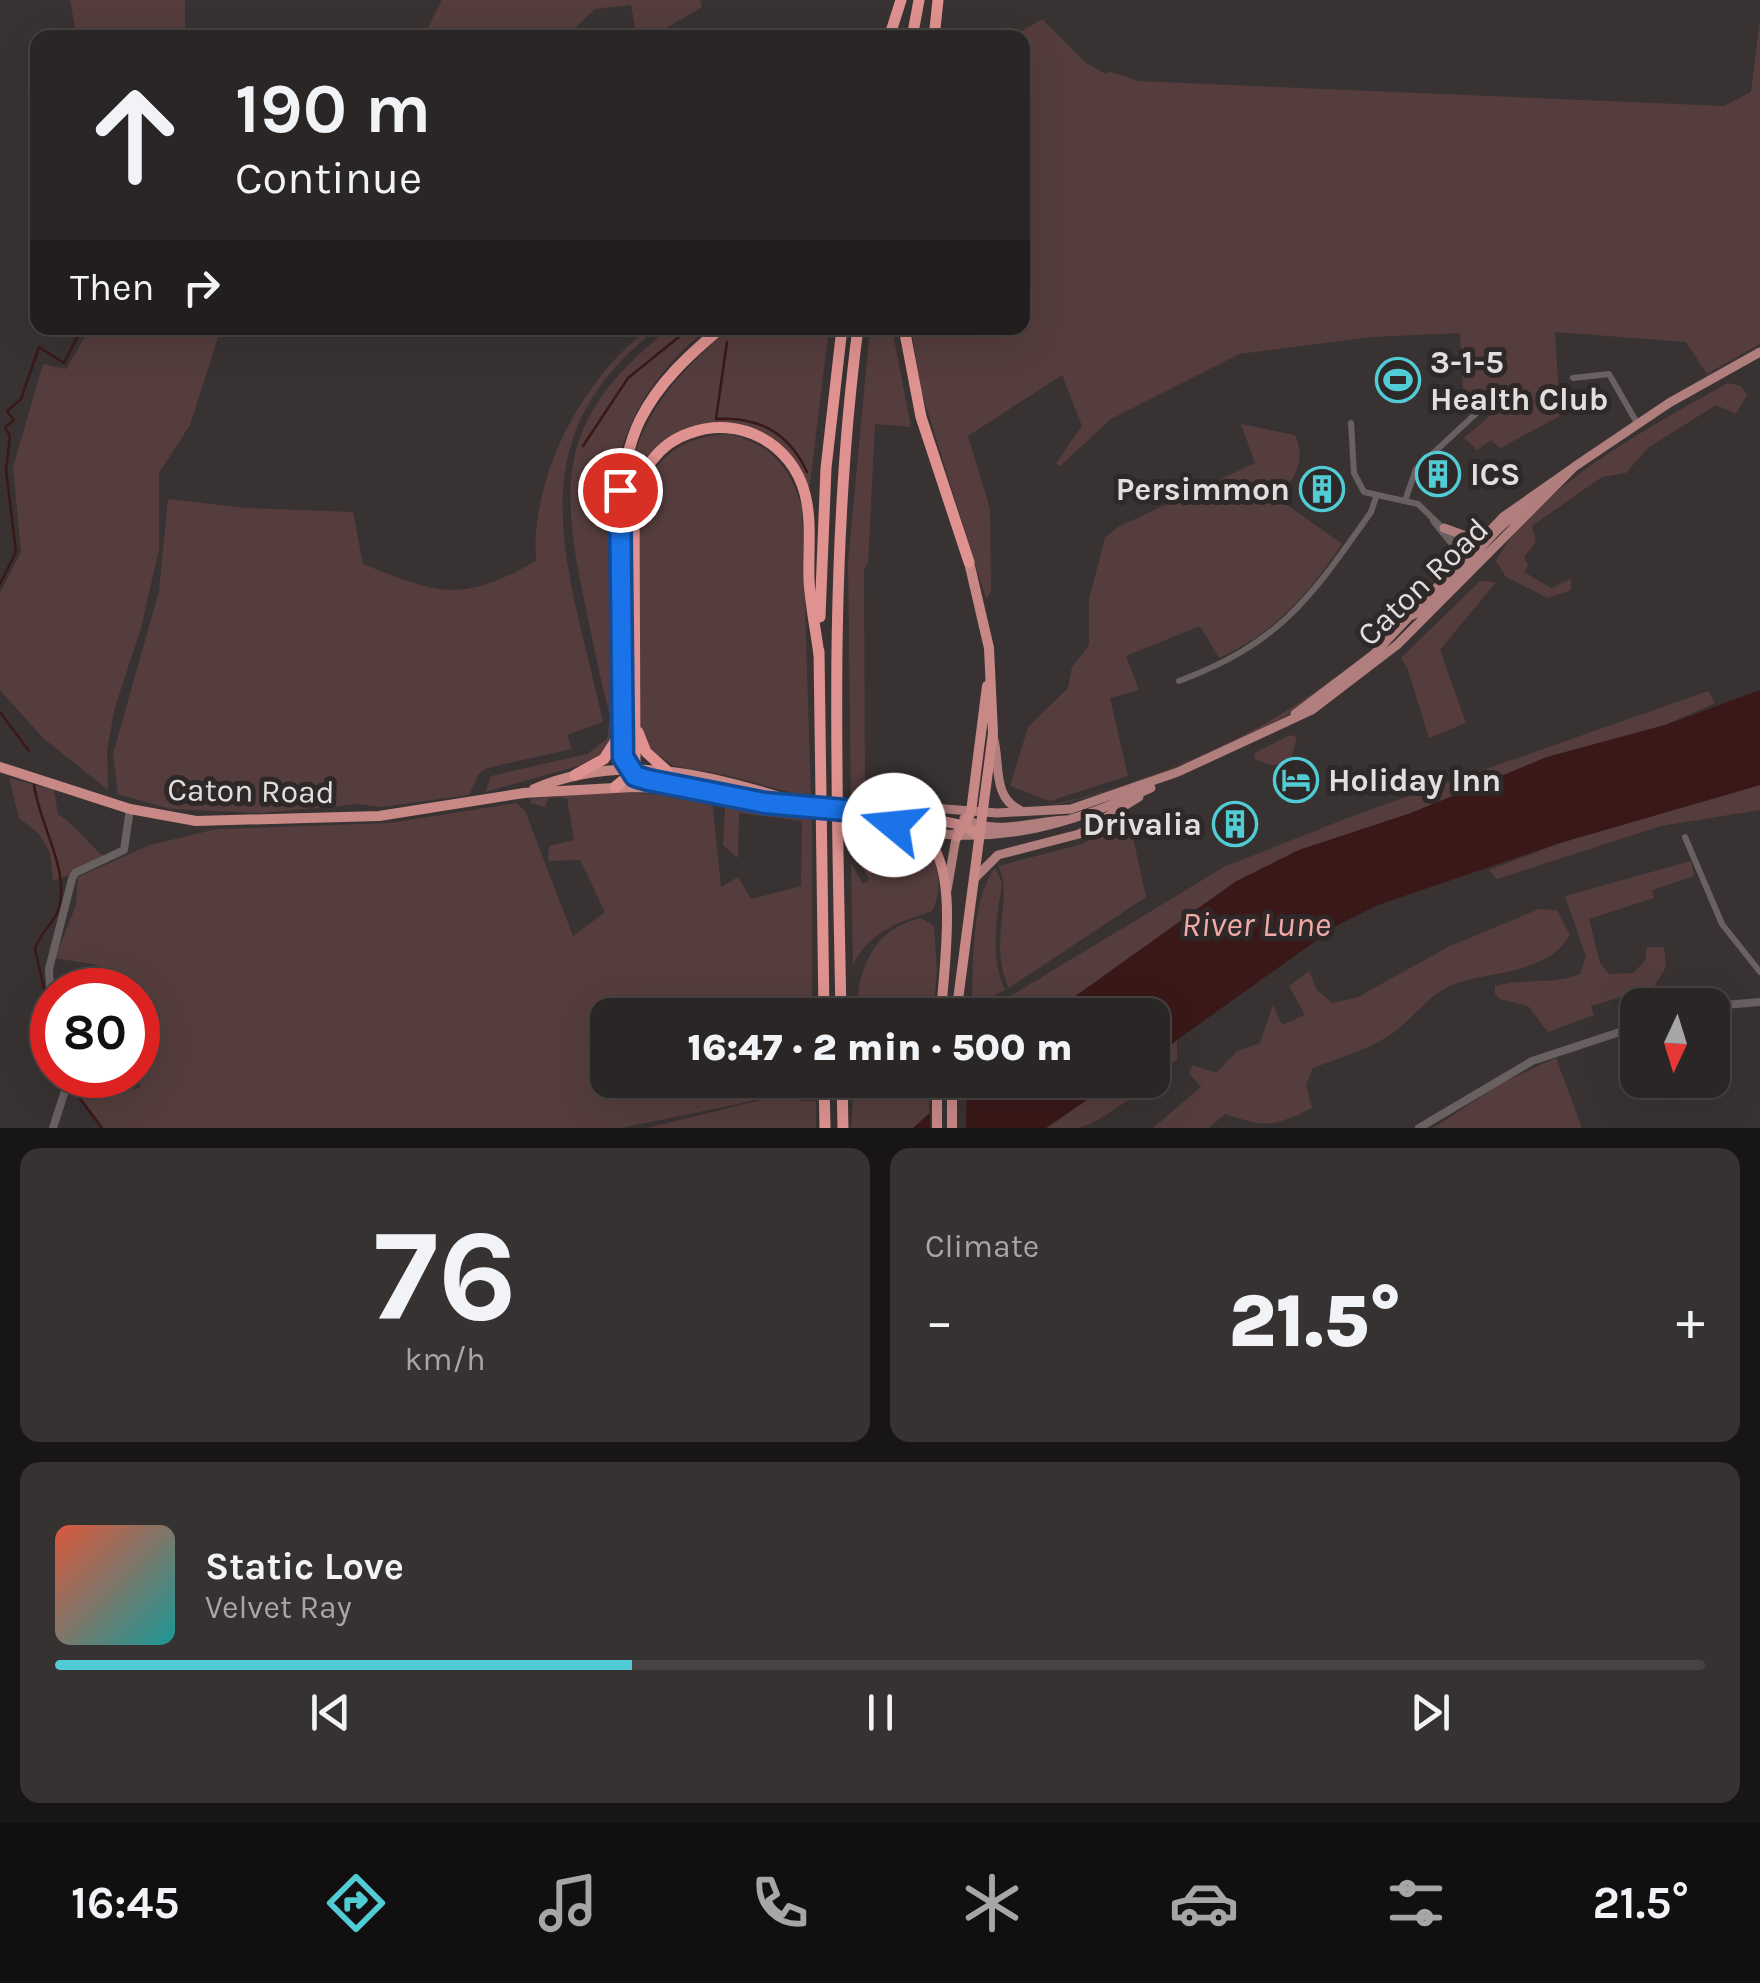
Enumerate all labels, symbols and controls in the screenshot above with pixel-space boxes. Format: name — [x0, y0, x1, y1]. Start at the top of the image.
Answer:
text: 190 m — [235, 68, 431, 150]
icon: ahead — [70, 70, 200, 200]
text: Continue — [235, 152, 422, 204]
icon: right — [174, 260, 229, 315]
text: Then — [70, 265, 154, 310]
place label: 3-1-5 Health Club — [1430, 344, 1608, 418]
sports icon: 3-1-5 Health Club — [1375, 357, 1421, 403]
pin — [578, 448, 663, 533]
building icon: ICS — [1415, 451, 1461, 497]
place label: ICS — [1470, 456, 1520, 493]
icon: arrive — [593, 463, 648, 518]
building icon: Persimmon — [1299, 466, 1345, 512]
place label: Persimmon — [1116, 471, 1290, 508]
street label: Caton Road — [1350, 511, 1496, 653]
hotel icon: Holiday Inn — [1273, 757, 1319, 803]
place label: Holiday Inn — [1328, 762, 1501, 799]
street label: Caton Road — [167, 771, 335, 811]
position arrow — [842, 773, 946, 877]
building icon: Drivalia — [1212, 801, 1258, 847]
place label: Drivalia — [1083, 806, 1202, 843]
water label: River Lune — [1181, 904, 1331, 945]
speed limit sign: 80 — [30, 968, 160, 1098]
north arrow — [1620, 988, 1730, 1098]
map controls — [1620, 988, 1730, 1098]
text: 16:47 · 2 min · 500 m — [688, 1025, 1072, 1070]
text: 76 — [373, 1200, 517, 1352]
text: Climate — [925, 1228, 1039, 1265]
text: 21.5° — [1228, 1277, 1402, 1365]
text: − — [925, 1289, 954, 1353]
text: + — [1676, 1289, 1705, 1353]
text: km/h — [404, 1341, 486, 1378]
text: Static Love — [205, 1544, 404, 1589]
text: Velvet Ray — [205, 1589, 352, 1626]
icon: previous — [303, 1685, 358, 1740]
icon: pause — [853, 1685, 908, 1740]
icon: next — [1403, 1685, 1458, 1740]
icon: directions — [321, 1868, 391, 1938]
icon: music — [533, 1868, 603, 1938]
icon: phone — [745, 1868, 815, 1938]
icon: climate — [957, 1868, 1027, 1938]
icon: car — [1169, 1868, 1239, 1938]
icon: filters — [1381, 1868, 1451, 1938]
text: 16:45 — [71, 1877, 179, 1929]
text: 21.5° — [1592, 1877, 1689, 1929]

